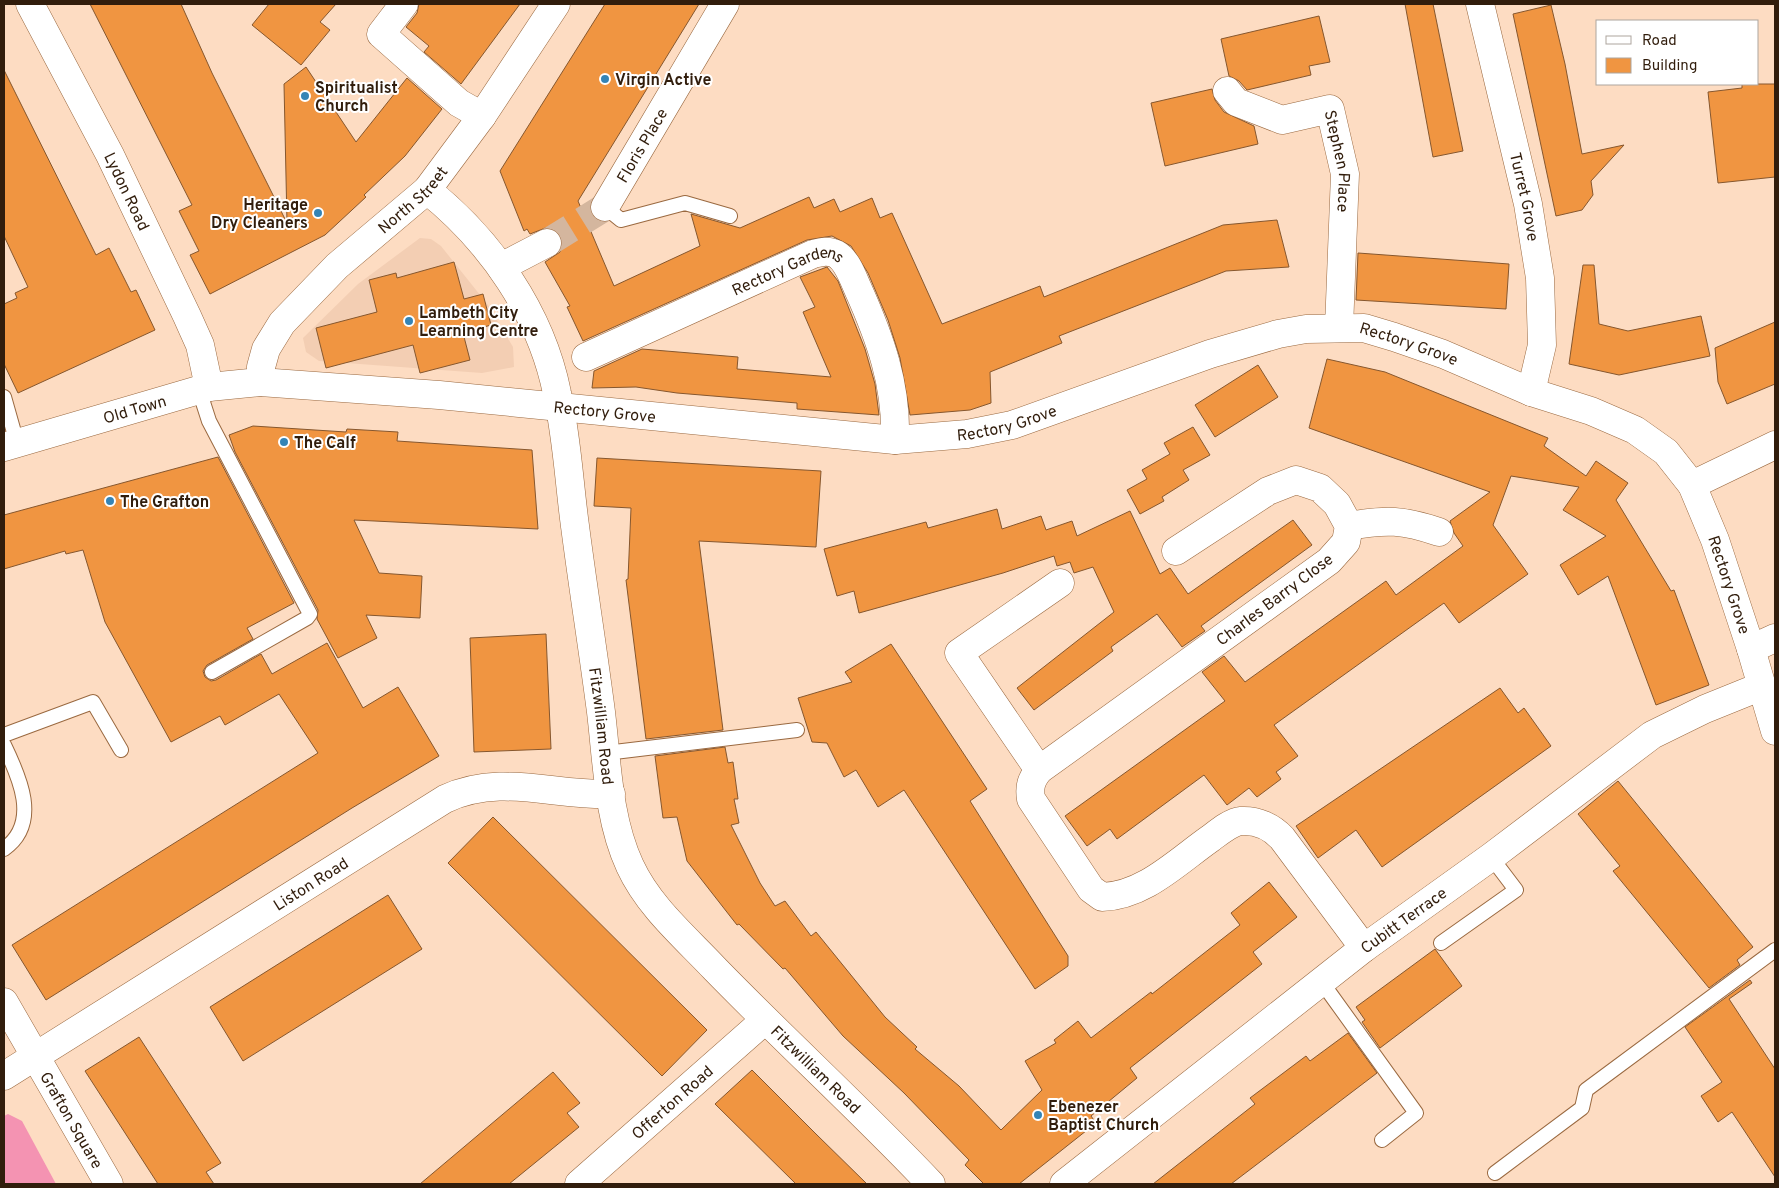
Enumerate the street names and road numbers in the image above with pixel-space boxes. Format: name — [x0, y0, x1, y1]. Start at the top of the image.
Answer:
street label: Floris Place — [614, 105, 673, 187]
street label: Stephen Place — [1319, 108, 1353, 213]
street label: Lydon Road — [98, 150, 153, 234]
street label: Turret Grove — [1504, 151, 1542, 243]
street label: North Street — [375, 163, 453, 239]
street label: Rectory Gardens — [729, 243, 848, 301]
street label: Rectory Grove — [1357, 319, 1461, 371]
street label: Old Town — [101, 392, 169, 429]
street label: Rectory Grove — [552, 398, 657, 428]
street label: Rectory Grove — [956, 402, 1060, 447]
street label: Rectory Grove — [1702, 533, 1753, 637]
street label: Charles Barry Close — [1213, 550, 1338, 651]
street label: Fitzwilliam Road — [583, 666, 617, 786]
street label: Liston Road — [270, 854, 353, 916]
street label: Cubitt Terrace — [1357, 884, 1452, 959]
street label: Fitzwilliam Road — [766, 1022, 864, 1119]
street label: Offerton Road — [628, 1062, 718, 1145]
street label: Grafton Square — [34, 1069, 106, 1173]

